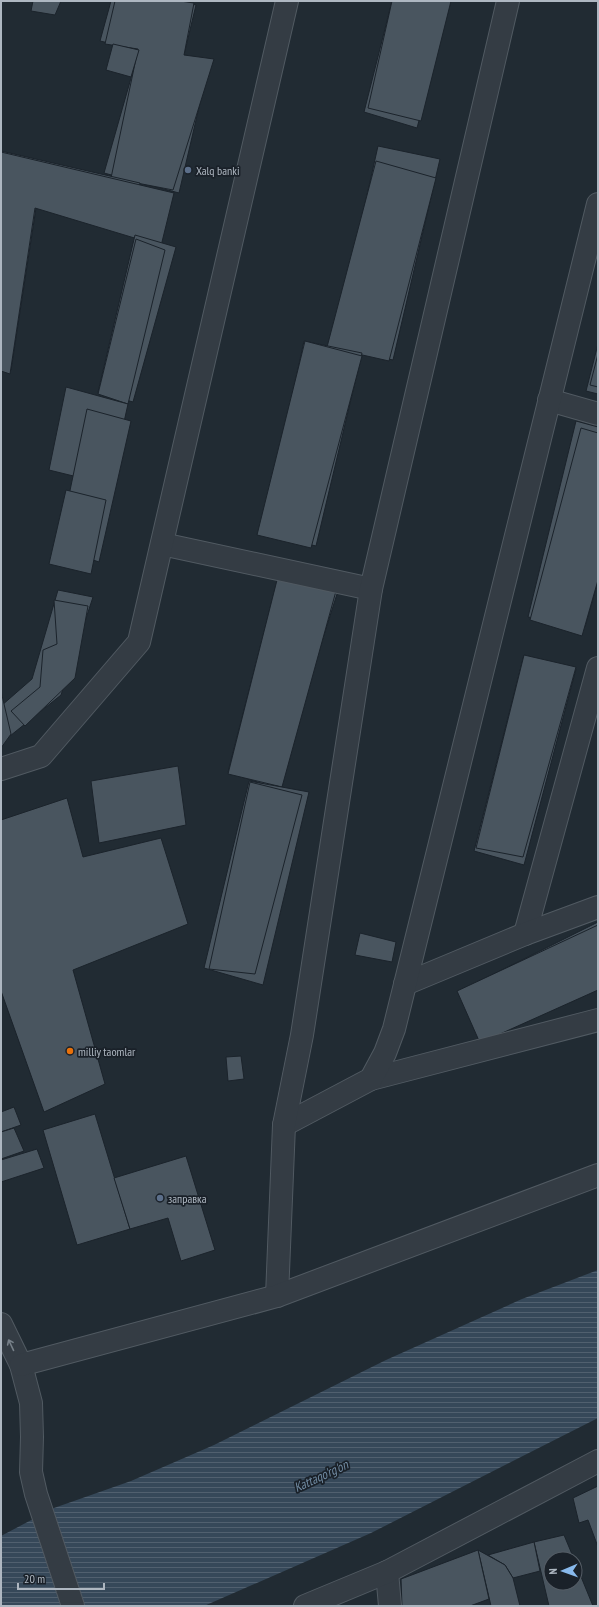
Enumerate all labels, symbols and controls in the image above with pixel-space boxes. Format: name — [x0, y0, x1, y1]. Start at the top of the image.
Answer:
place label: Xalq banki — [196, 163, 240, 178]
marker: Xalq banki — [183, 165, 193, 175]
place label: milliy taomlar — [78, 1044, 136, 1059]
marker: milliy taomlar — [65, 1046, 75, 1056]
place label: заправка — [168, 1191, 207, 1206]
marker: заправка — [155, 1193, 165, 1203]
one-way arrow — [7, 1339, 14, 1351]
water label: Kattaqo'rg'on — [291, 1456, 352, 1496]
north arrow — [543, 1551, 583, 1591]
scale bar — [18, 1565, 104, 1591]
text: N — [546, 1568, 560, 1575]
text: 20 m — [24, 1571, 45, 1586]

